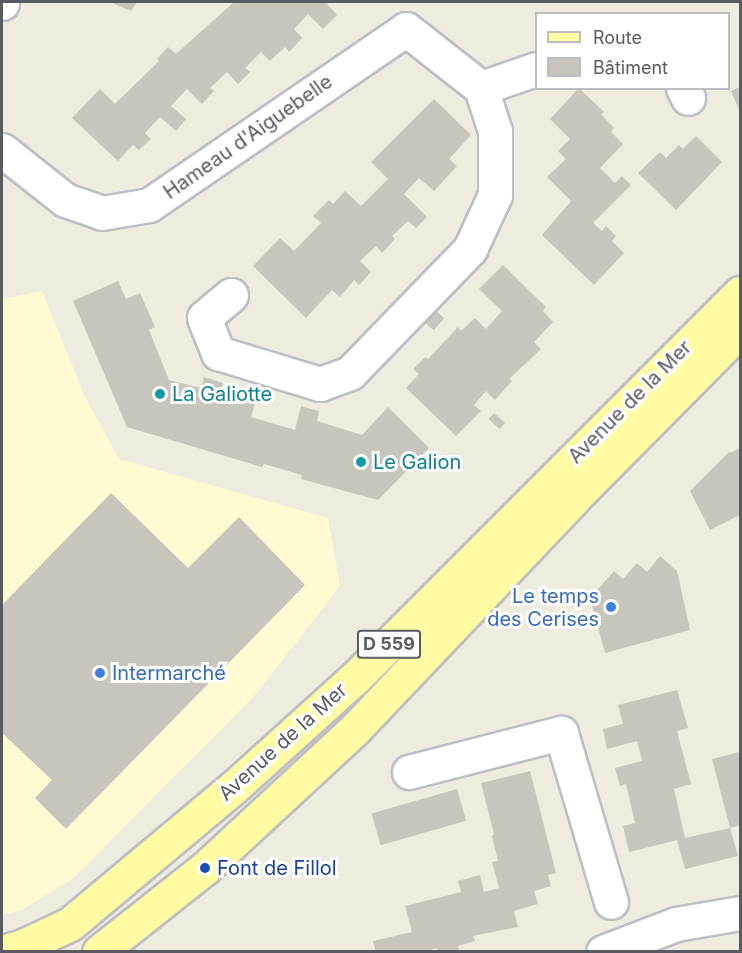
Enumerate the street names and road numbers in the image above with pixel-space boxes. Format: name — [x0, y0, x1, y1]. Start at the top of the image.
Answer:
street label: Hameau d'Aiguebelle — [159, 70, 337, 204]
street label: Avenue de la Mer — [563, 335, 697, 469]
road number: D 559 — [356, 629, 422, 659]
street label: Avenue de la Mer — [214, 678, 352, 806]

